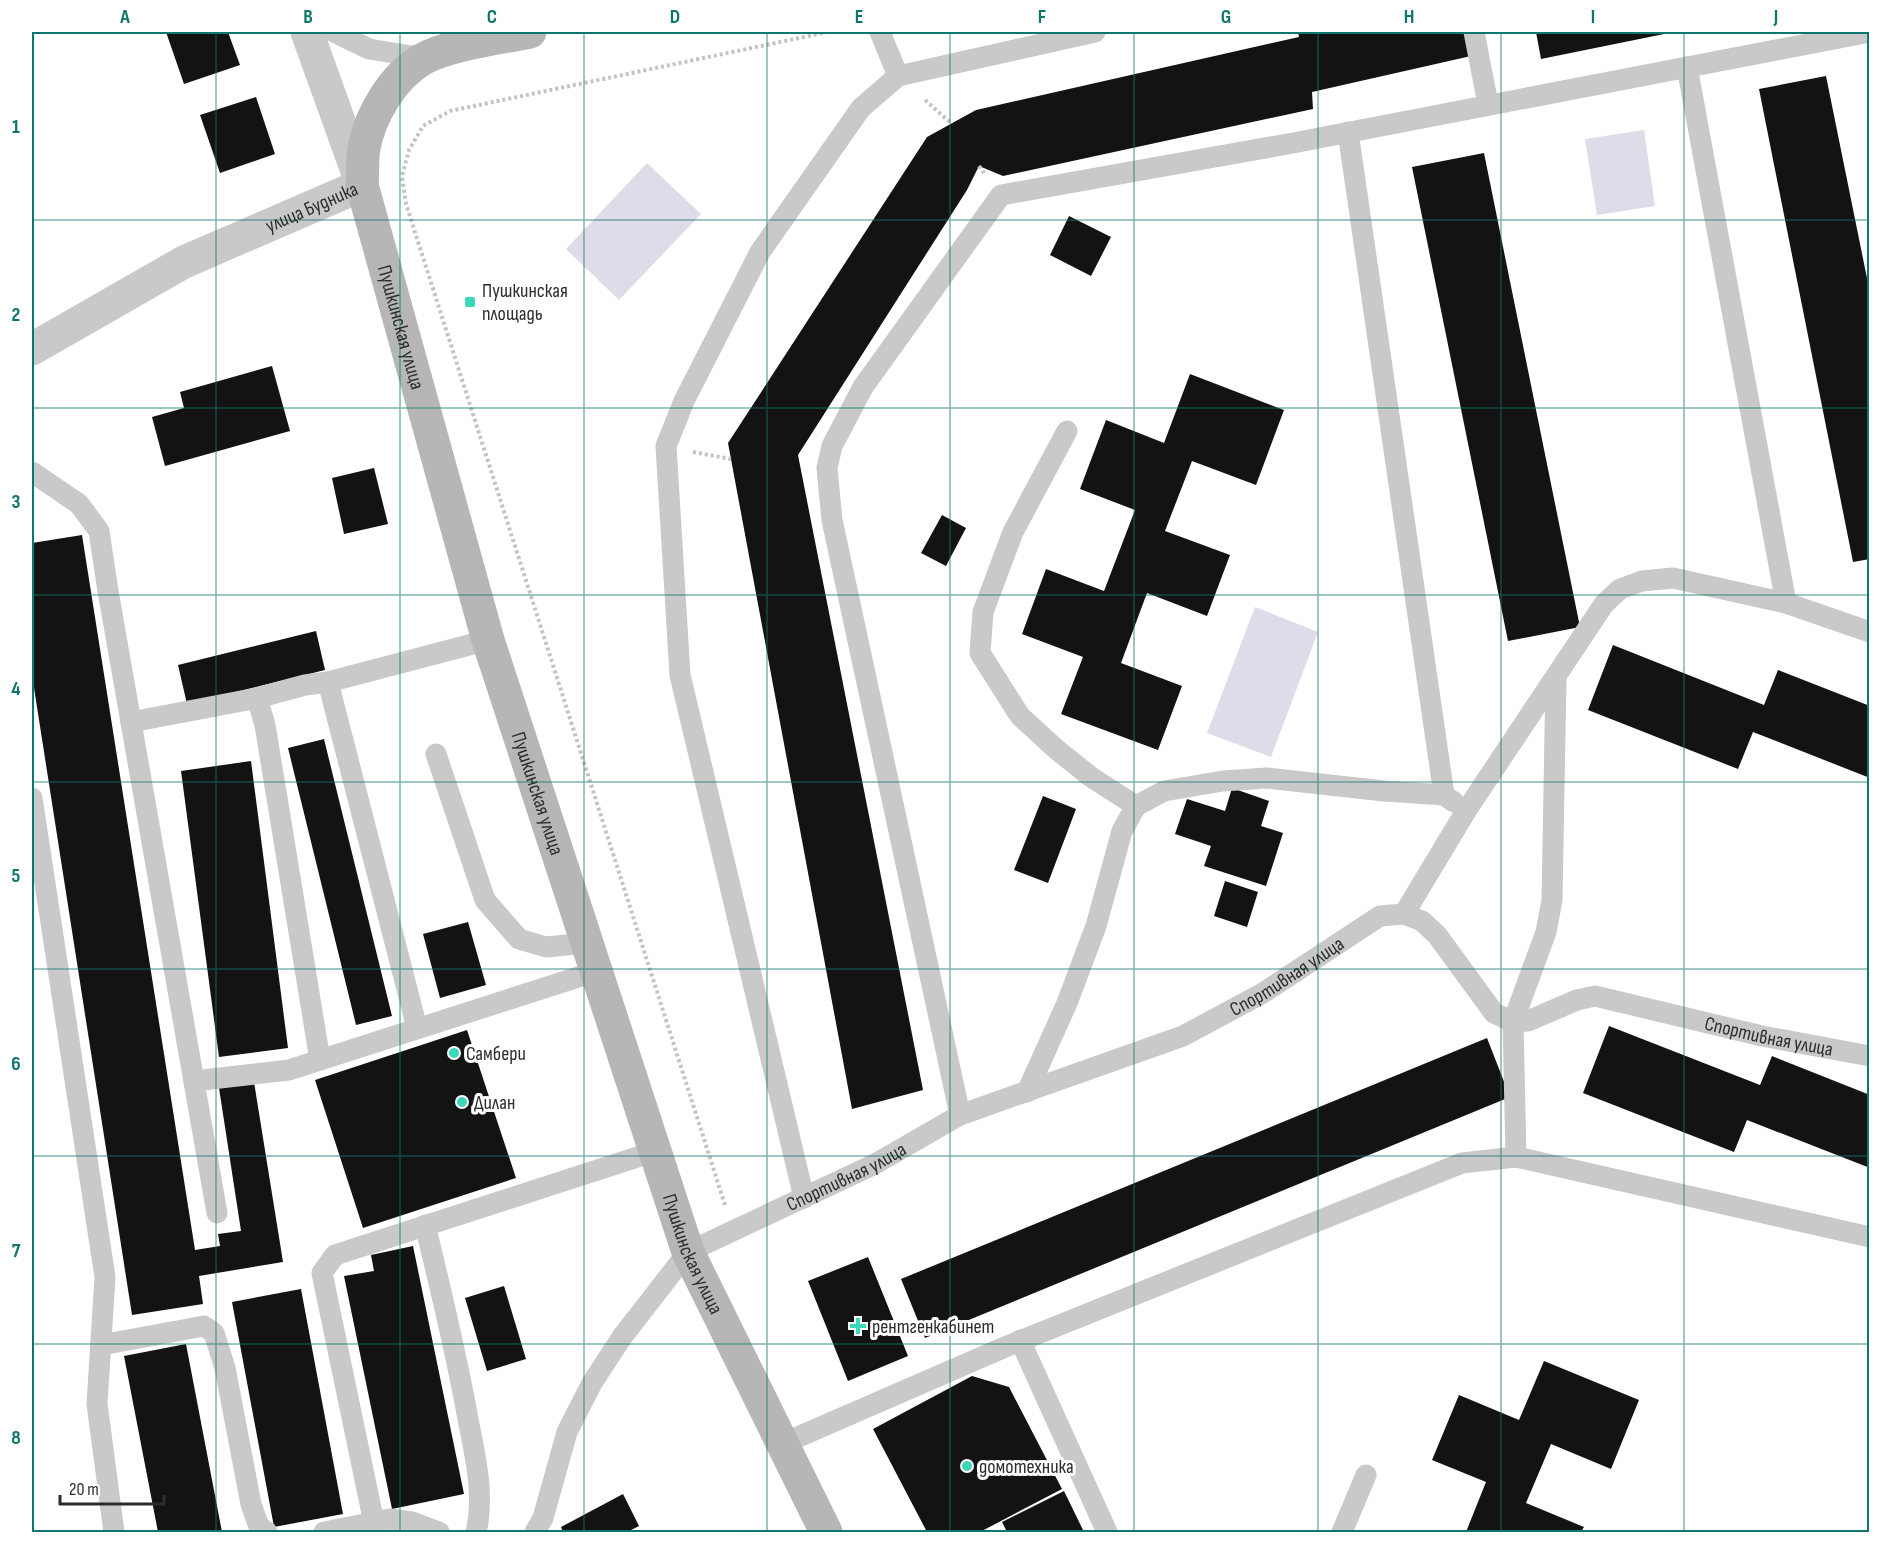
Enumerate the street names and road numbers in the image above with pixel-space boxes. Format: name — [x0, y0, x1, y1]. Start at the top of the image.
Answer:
street label: улица Будника — [262, 177, 362, 238]
street label: Пушкинская улица — [372, 262, 429, 392]
street label: Пушкинская улица — [506, 729, 568, 858]
street label: Спортивная улица — [1226, 932, 1349, 1022]
street label: Спортивная улица — [1702, 1012, 1835, 1062]
street label: Спортивная улица — [783, 1138, 911, 1217]
street label: Пушкинская улица — [657, 1191, 728, 1318]

